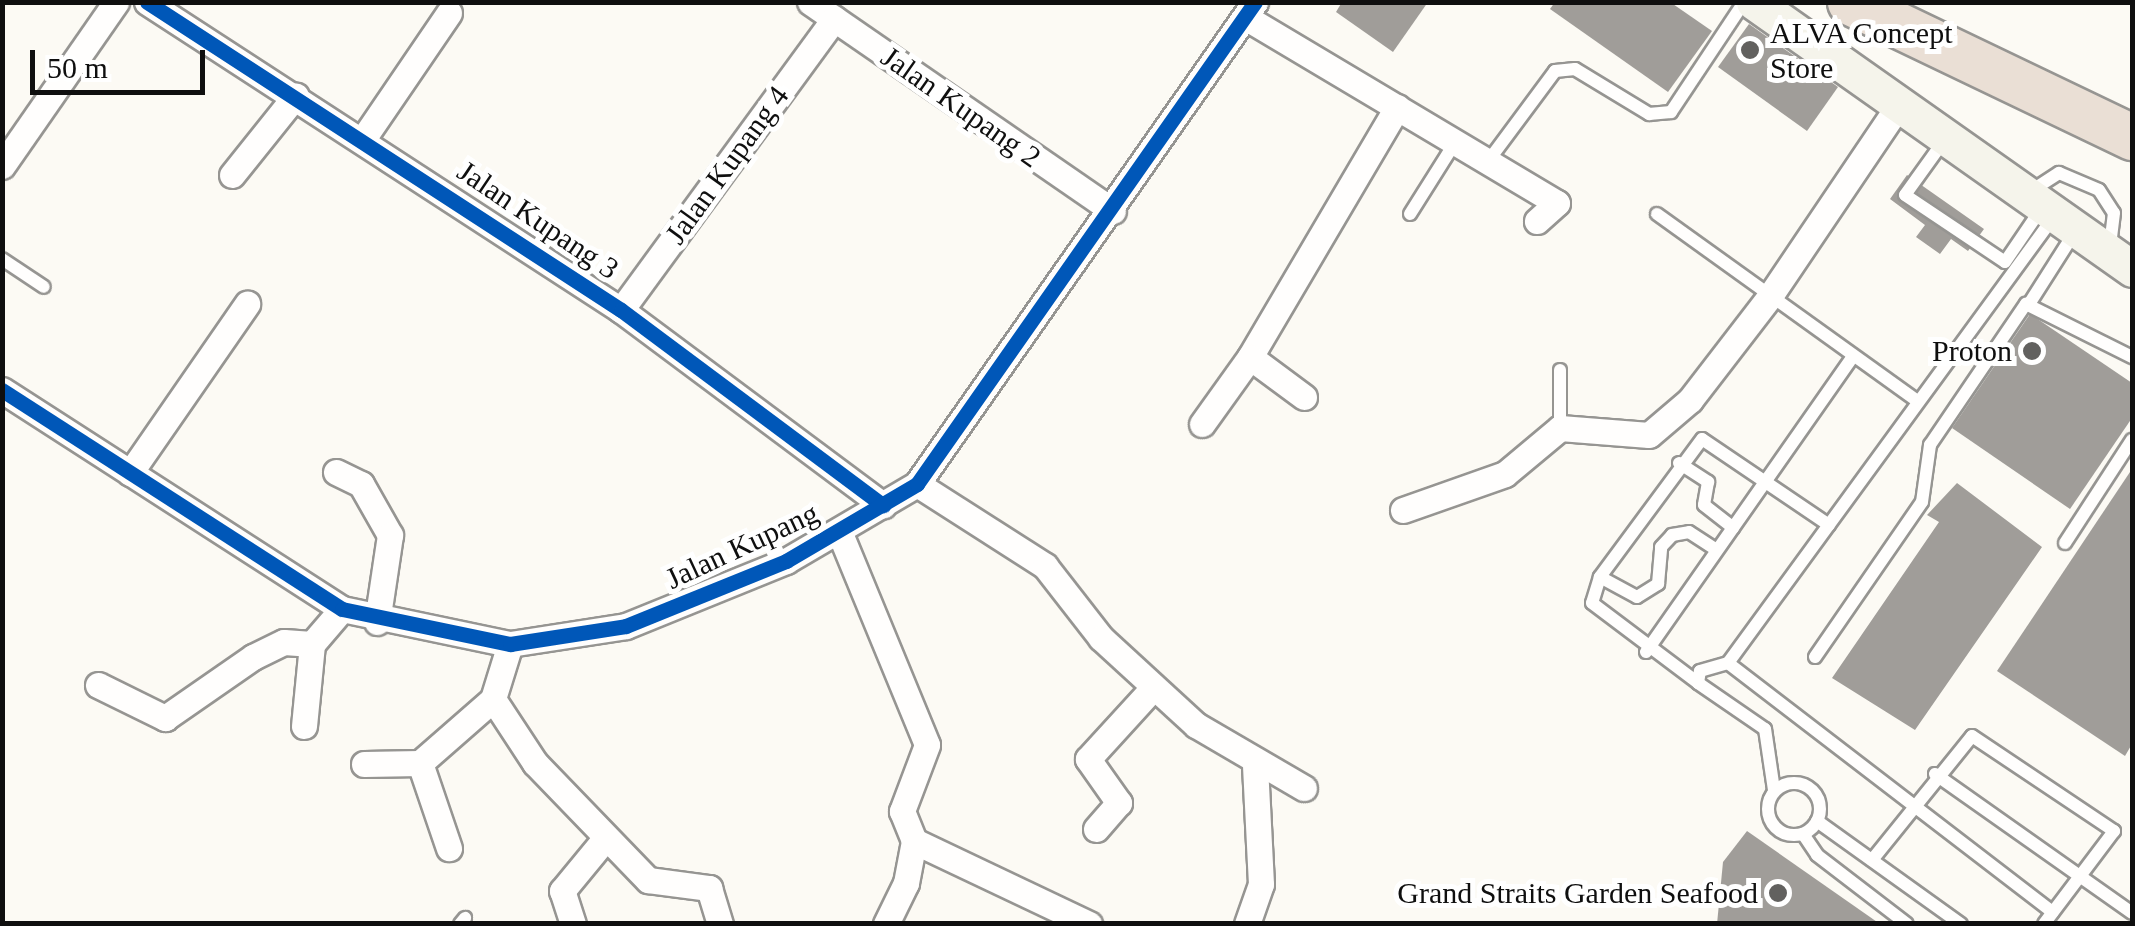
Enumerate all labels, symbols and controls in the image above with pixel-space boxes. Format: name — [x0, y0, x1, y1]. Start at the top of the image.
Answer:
place label: ALVA Concept Store — [1770, 15, 1954, 86]
scale bar — [35, 30, 210, 92]
street label: Jalan Kupang 2 — [874, 39, 1048, 175]
marker: ALVA Concept Store — [1739, 39, 1761, 61]
text: 50 m — [47, 51, 108, 84]
street label: Jalan Kupang 4 — [658, 79, 796, 251]
street label: Jalan Kupang 3 — [451, 153, 625, 287]
place label: Proton — [1932, 333, 2012, 369]
marker: Proton — [2021, 340, 2043, 362]
street label: Jalan Kupang — [660, 495, 824, 597]
place label: Grand Straits Garden Seafood — [1397, 875, 1758, 911]
marker: Grand Straits Garden Seafood — [1767, 882, 1789, 904]

